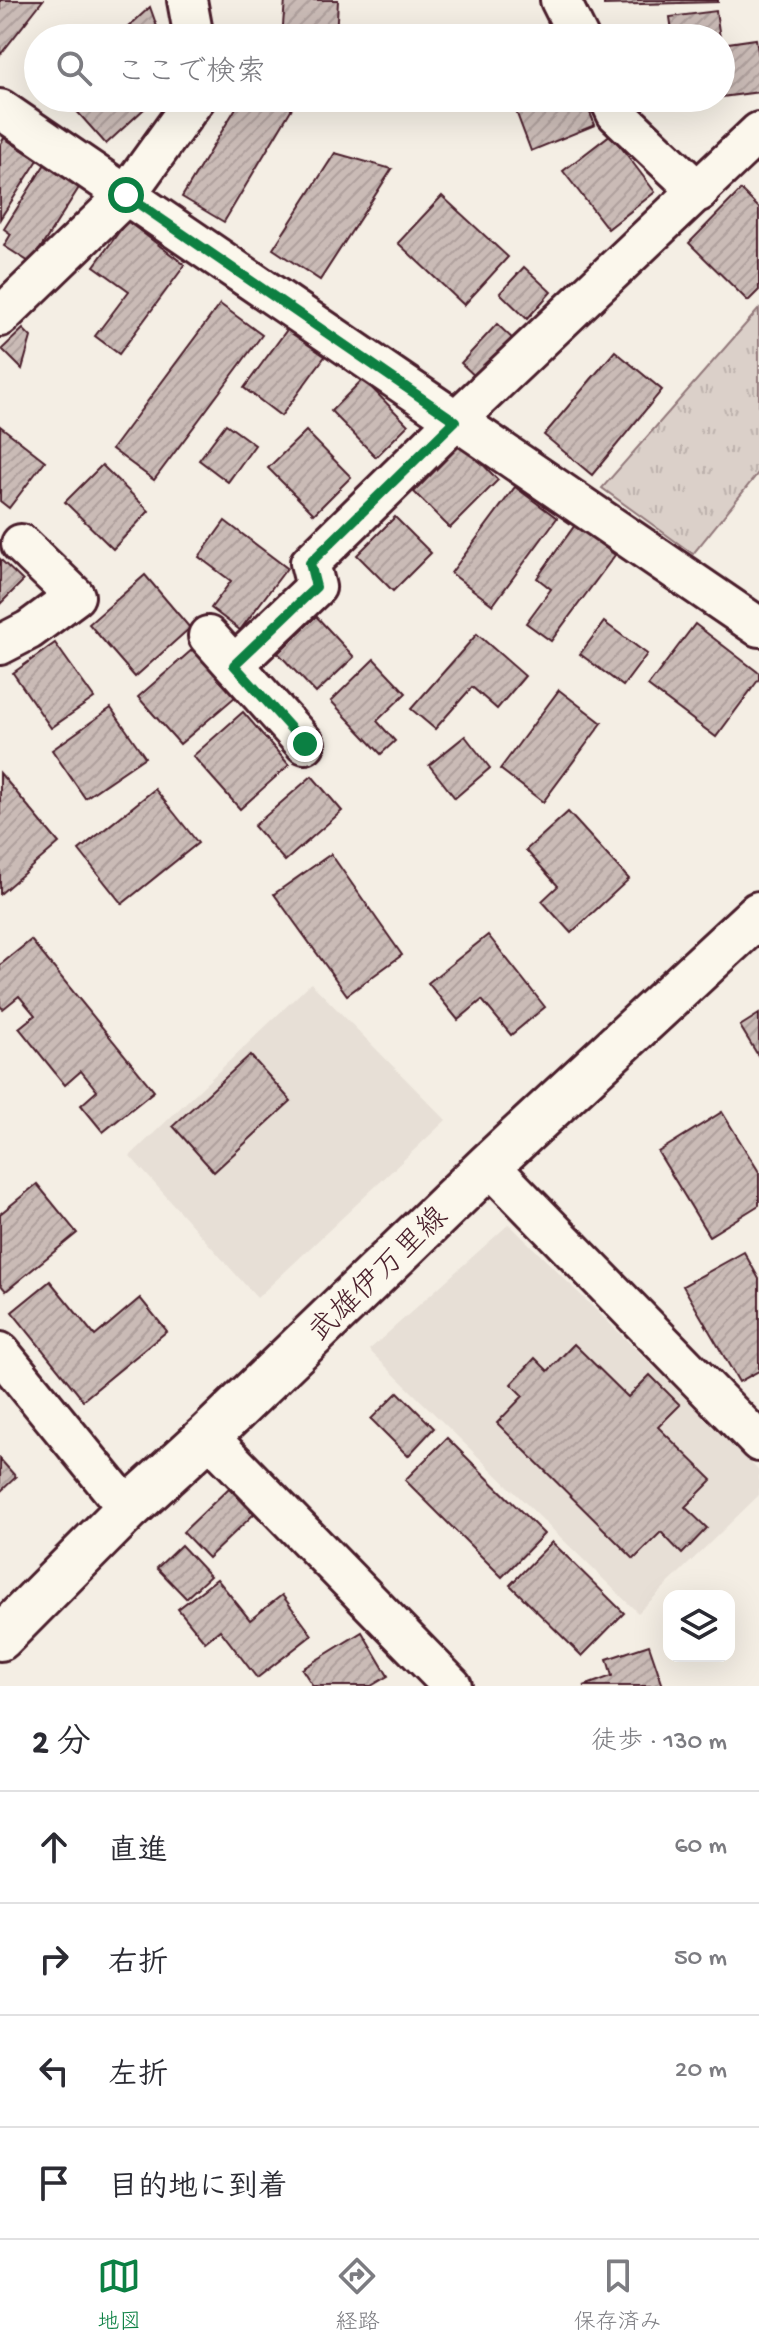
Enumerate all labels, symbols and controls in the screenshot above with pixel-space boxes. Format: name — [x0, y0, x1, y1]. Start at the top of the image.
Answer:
search box — [24, 24, 735, 112]
icon: search — [52, 46, 96, 90]
text: ここで検索 — [116, 57, 266, 92]
route start — [108, 177, 144, 213]
route end — [287, 726, 323, 762]
street label: 武雄伊万里線 — [302, 1200, 457, 1351]
map controls — [663, 1590, 735, 1662]
button: layers — [663, 1590, 735, 1662]
text: 2 分 — [32, 1725, 91, 1765]
text: 徒歩 · 130 m — [591, 1728, 727, 1759]
icon: ahead — [32, 1825, 76, 1869]
text: 60 m — [674, 1832, 727, 1863]
text: 直進 — [108, 1836, 168, 1871]
icon: right — [32, 1937, 76, 1981]
text: 50 m — [674, 1944, 727, 1975]
text: 右折 — [108, 1948, 168, 1983]
icon: left — [32, 2049, 76, 2093]
text: 20 m — [675, 2056, 727, 2087]
text: 左折 — [108, 2060, 168, 2095]
icon: arrive — [32, 2161, 76, 2205]
text: 目的地に到着 — [108, 2172, 288, 2207]
tab: 地図 — [97, 2254, 141, 2337]
tab: 経路 — [335, 2254, 380, 2337]
tab: 保存済み — [574, 2254, 662, 2337]

